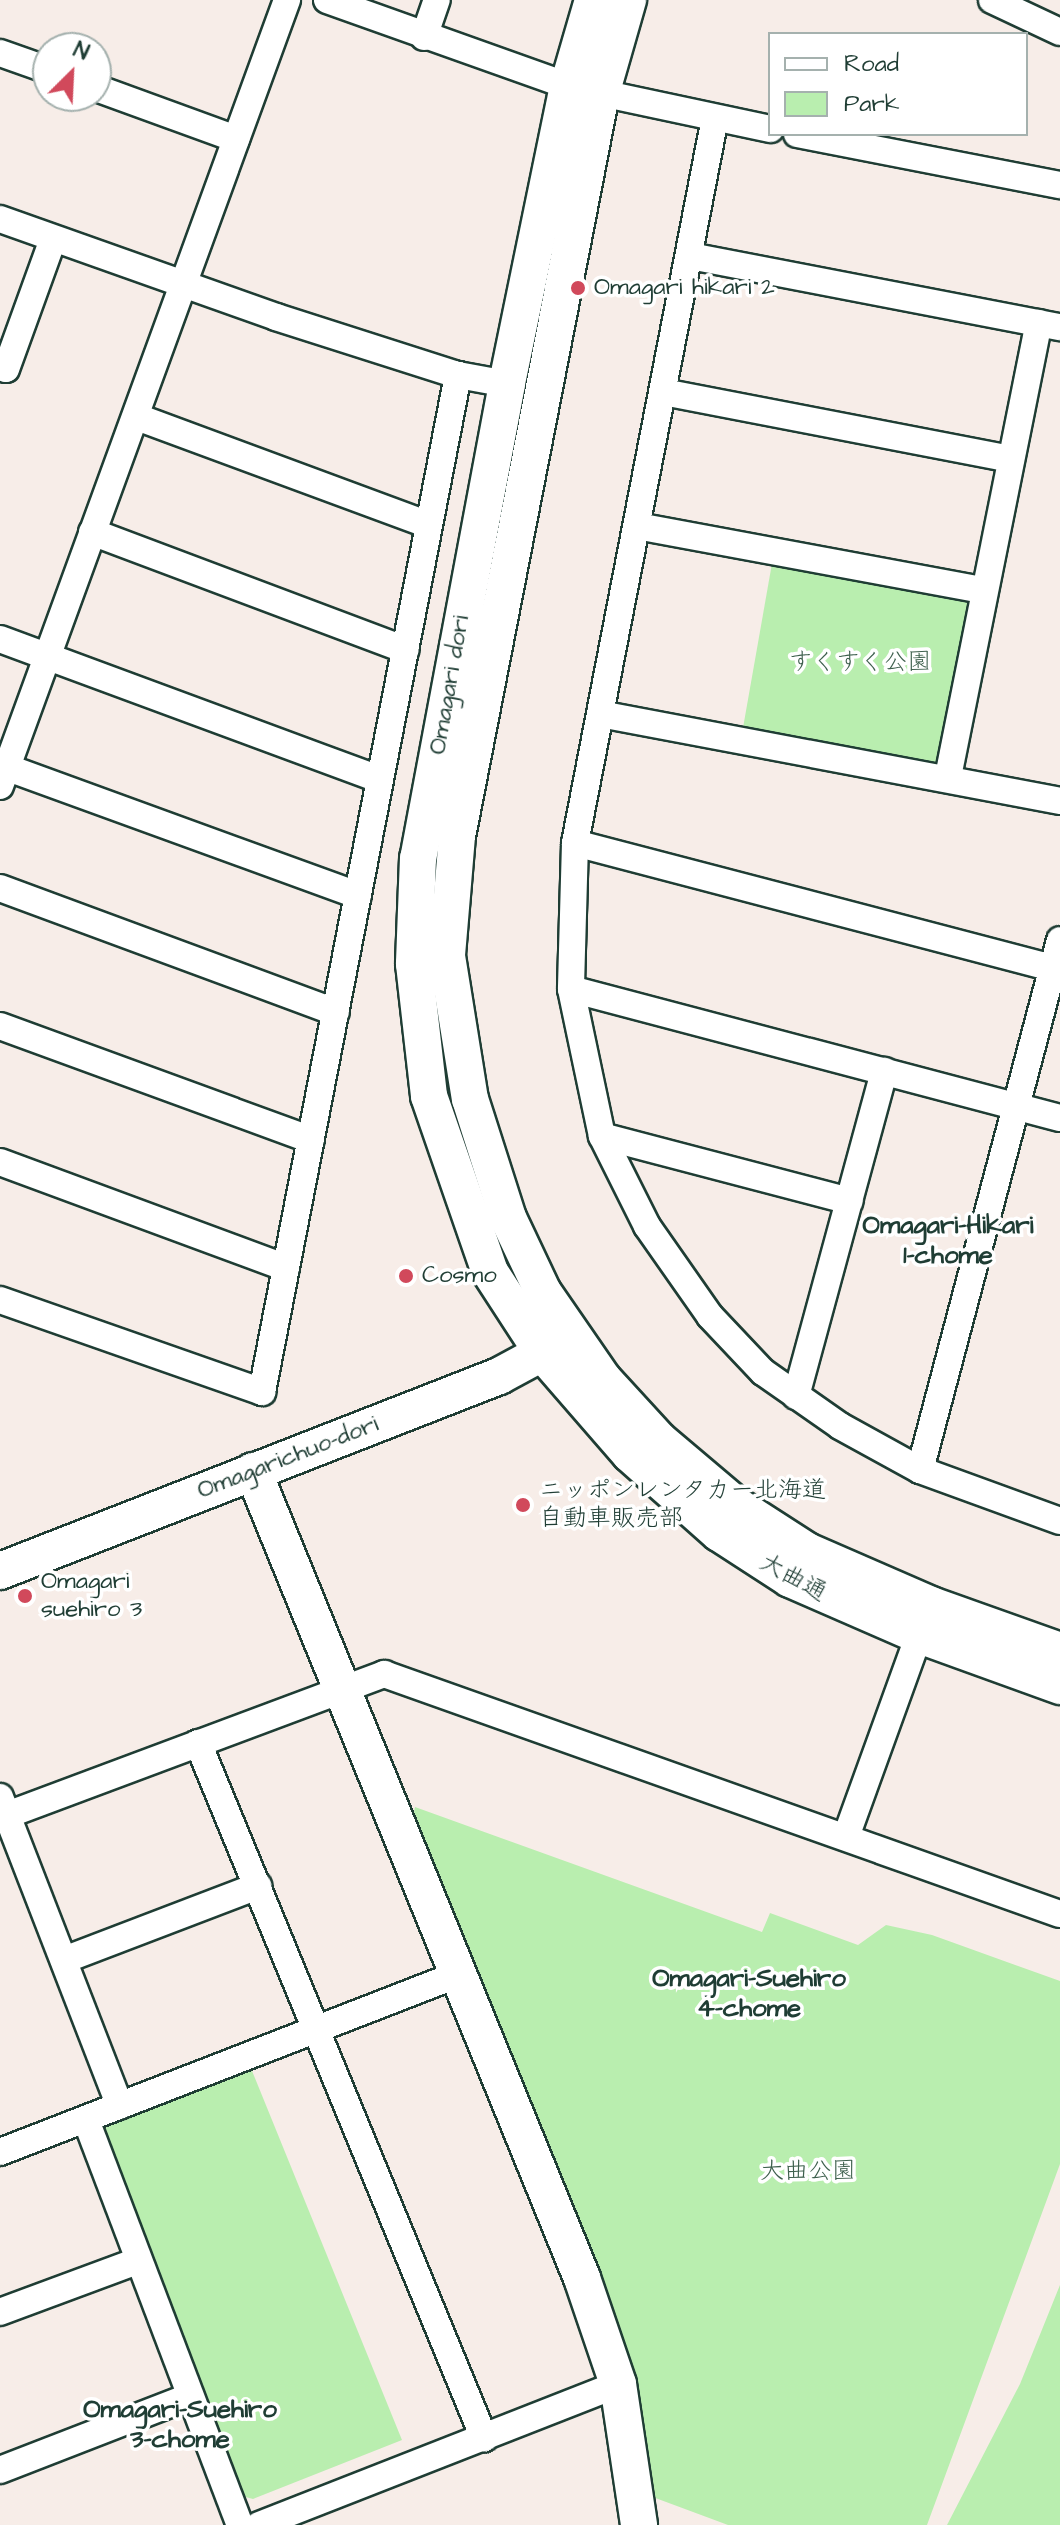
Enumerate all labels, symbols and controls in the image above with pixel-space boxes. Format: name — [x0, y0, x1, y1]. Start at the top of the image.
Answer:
north arrow — [32, 32, 112, 112]
legend — [768, 32, 1028, 136]
text: N — [69, 34, 94, 68]
text: Road — [844, 47, 899, 81]
text: Park — [844, 87, 900, 121]
place label: Omagari hikari 2 — [594, 274, 775, 302]
marker: Omagari hikari 2 — [569, 279, 587, 297]
street label: Omagari dori — [424, 613, 476, 757]
park label: すくすく公園 — [788, 649, 932, 677]
district label: Omagari-Hikari 1-chome — [862, 1210, 1034, 1272]
place label: Cosmo — [422, 1262, 497, 1290]
marker: Cosmo — [397, 1267, 415, 1285]
street label: Omagarichuo-dori — [194, 1410, 382, 1506]
place label: ニッポンレンタカー北海道 自動車販売部 — [539, 1477, 827, 1533]
marker: ニッポンレンタカー北海道 自動車販売部 — [514, 1496, 532, 1514]
street label: 大曲通 — [755, 1548, 831, 1608]
place label: Omagari suehiro 3 — [41, 1568, 142, 1624]
marker: Omagari suehiro 3 — [16, 1587, 34, 1605]
district label: Omagari-Suehiro 4-chome — [652, 1963, 846, 2024]
park label: 大曲公園 — [760, 2158, 856, 2186]
district label: Omagari-Suehiro 3-chome — [83, 2394, 277, 2456]

